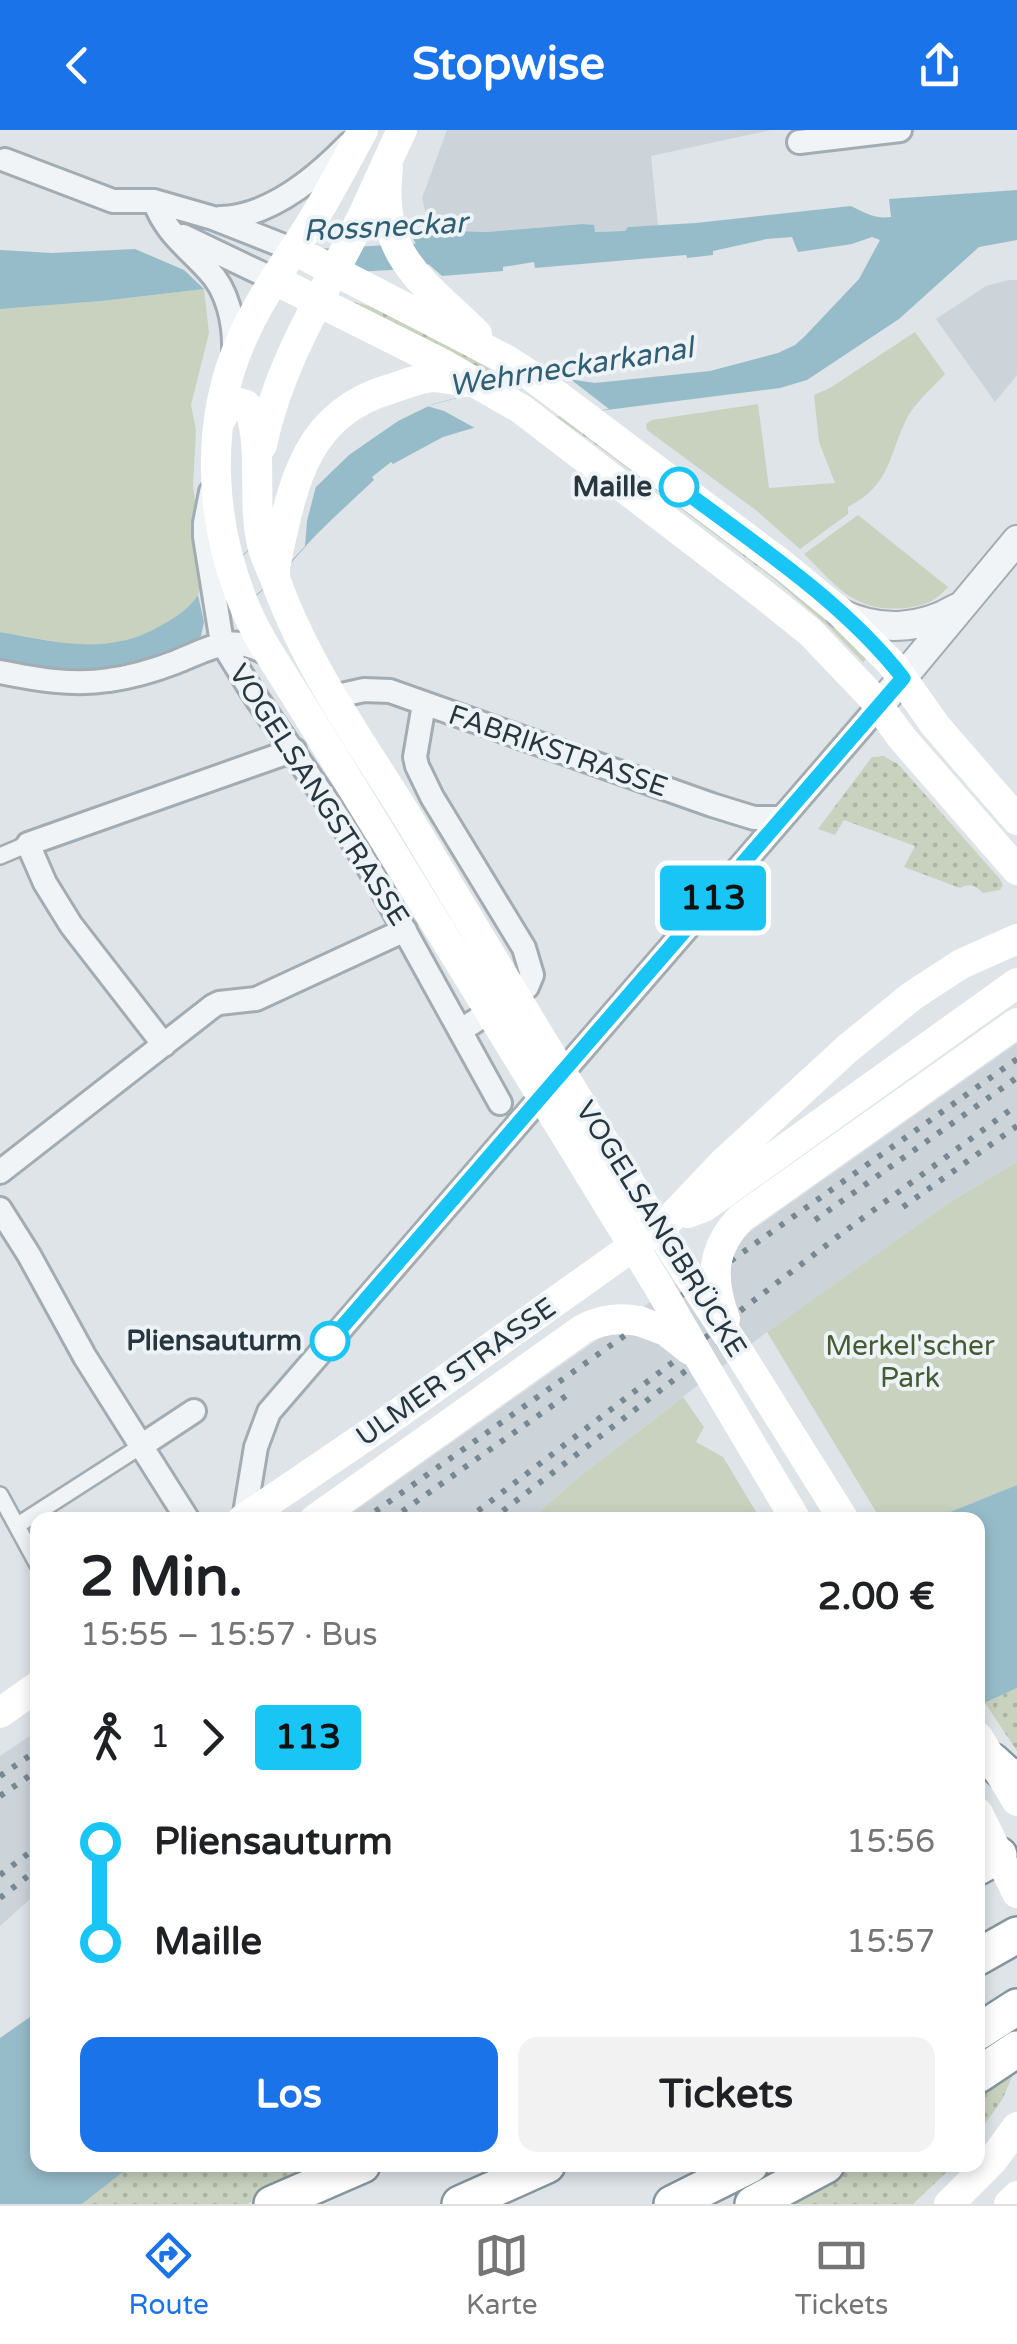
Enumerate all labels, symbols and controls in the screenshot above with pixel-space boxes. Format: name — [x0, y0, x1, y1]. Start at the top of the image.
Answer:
icon: back — [50, 38, 105, 93]
text: Stopwise — [412, 38, 605, 92]
icon: share — [912, 38, 967, 93]
water label: Rossneckar — [302, 204, 471, 250]
water label: Wehrneckarkanal — [446, 329, 699, 405]
marker: Maille — [660, 468, 698, 506]
place label: Maille — [572, 470, 652, 504]
street label: VOGELSANGSTRASSE — [222, 658, 416, 932]
street label: FABRIKSTRASSE — [444, 698, 672, 804]
line badge: 113 — [656, 866, 770, 930]
text: 113 — [680, 877, 746, 919]
street label: VOGELSANGBRÜCKE — [568, 1095, 754, 1363]
street label: ULMER STRASSE — [350, 1290, 562, 1454]
marker: Pliensauturm — [311, 1322, 349, 1360]
place label: Pliensauturm — [126, 1324, 302, 1358]
park label: Merkel'scher Park — [825, 1329, 995, 1395]
text: 2 Min. — [80, 1545, 243, 1611]
text: 2.00 € — [818, 1574, 935, 1620]
text: 15:55 – 15:57 · Bus — [80, 1616, 378, 1654]
icon: walk — [80, 1710, 135, 1765]
icon: forward — [185, 1710, 240, 1765]
text: 113 — [275, 1716, 341, 1758]
text: 1 — [150, 1718, 170, 1756]
text: Pliensauturm — [154, 1819, 393, 1865]
text: 15:56 — [846, 1823, 935, 1861]
text: Maille — [154, 1919, 262, 1965]
text: 15:57 — [846, 1923, 935, 1961]
button: Los — [80, 2037, 498, 2152]
button: Tickets — [518, 2037, 935, 2152]
tab: Route — [129, 2228, 209, 2322]
tab: Karte — [466, 2228, 538, 2322]
tab: Tickets — [795, 2228, 888, 2322]

